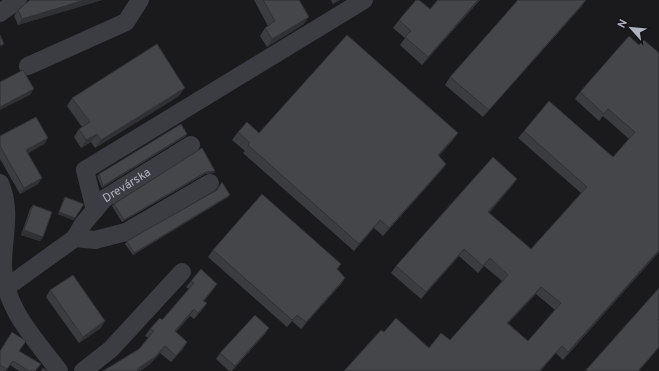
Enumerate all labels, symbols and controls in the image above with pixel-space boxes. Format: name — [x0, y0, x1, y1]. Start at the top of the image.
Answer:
north arrow — [611, 8, 651, 48]
text: N — [615, 17, 631, 31]
street label: Drevárska — [100, 165, 154, 207]

